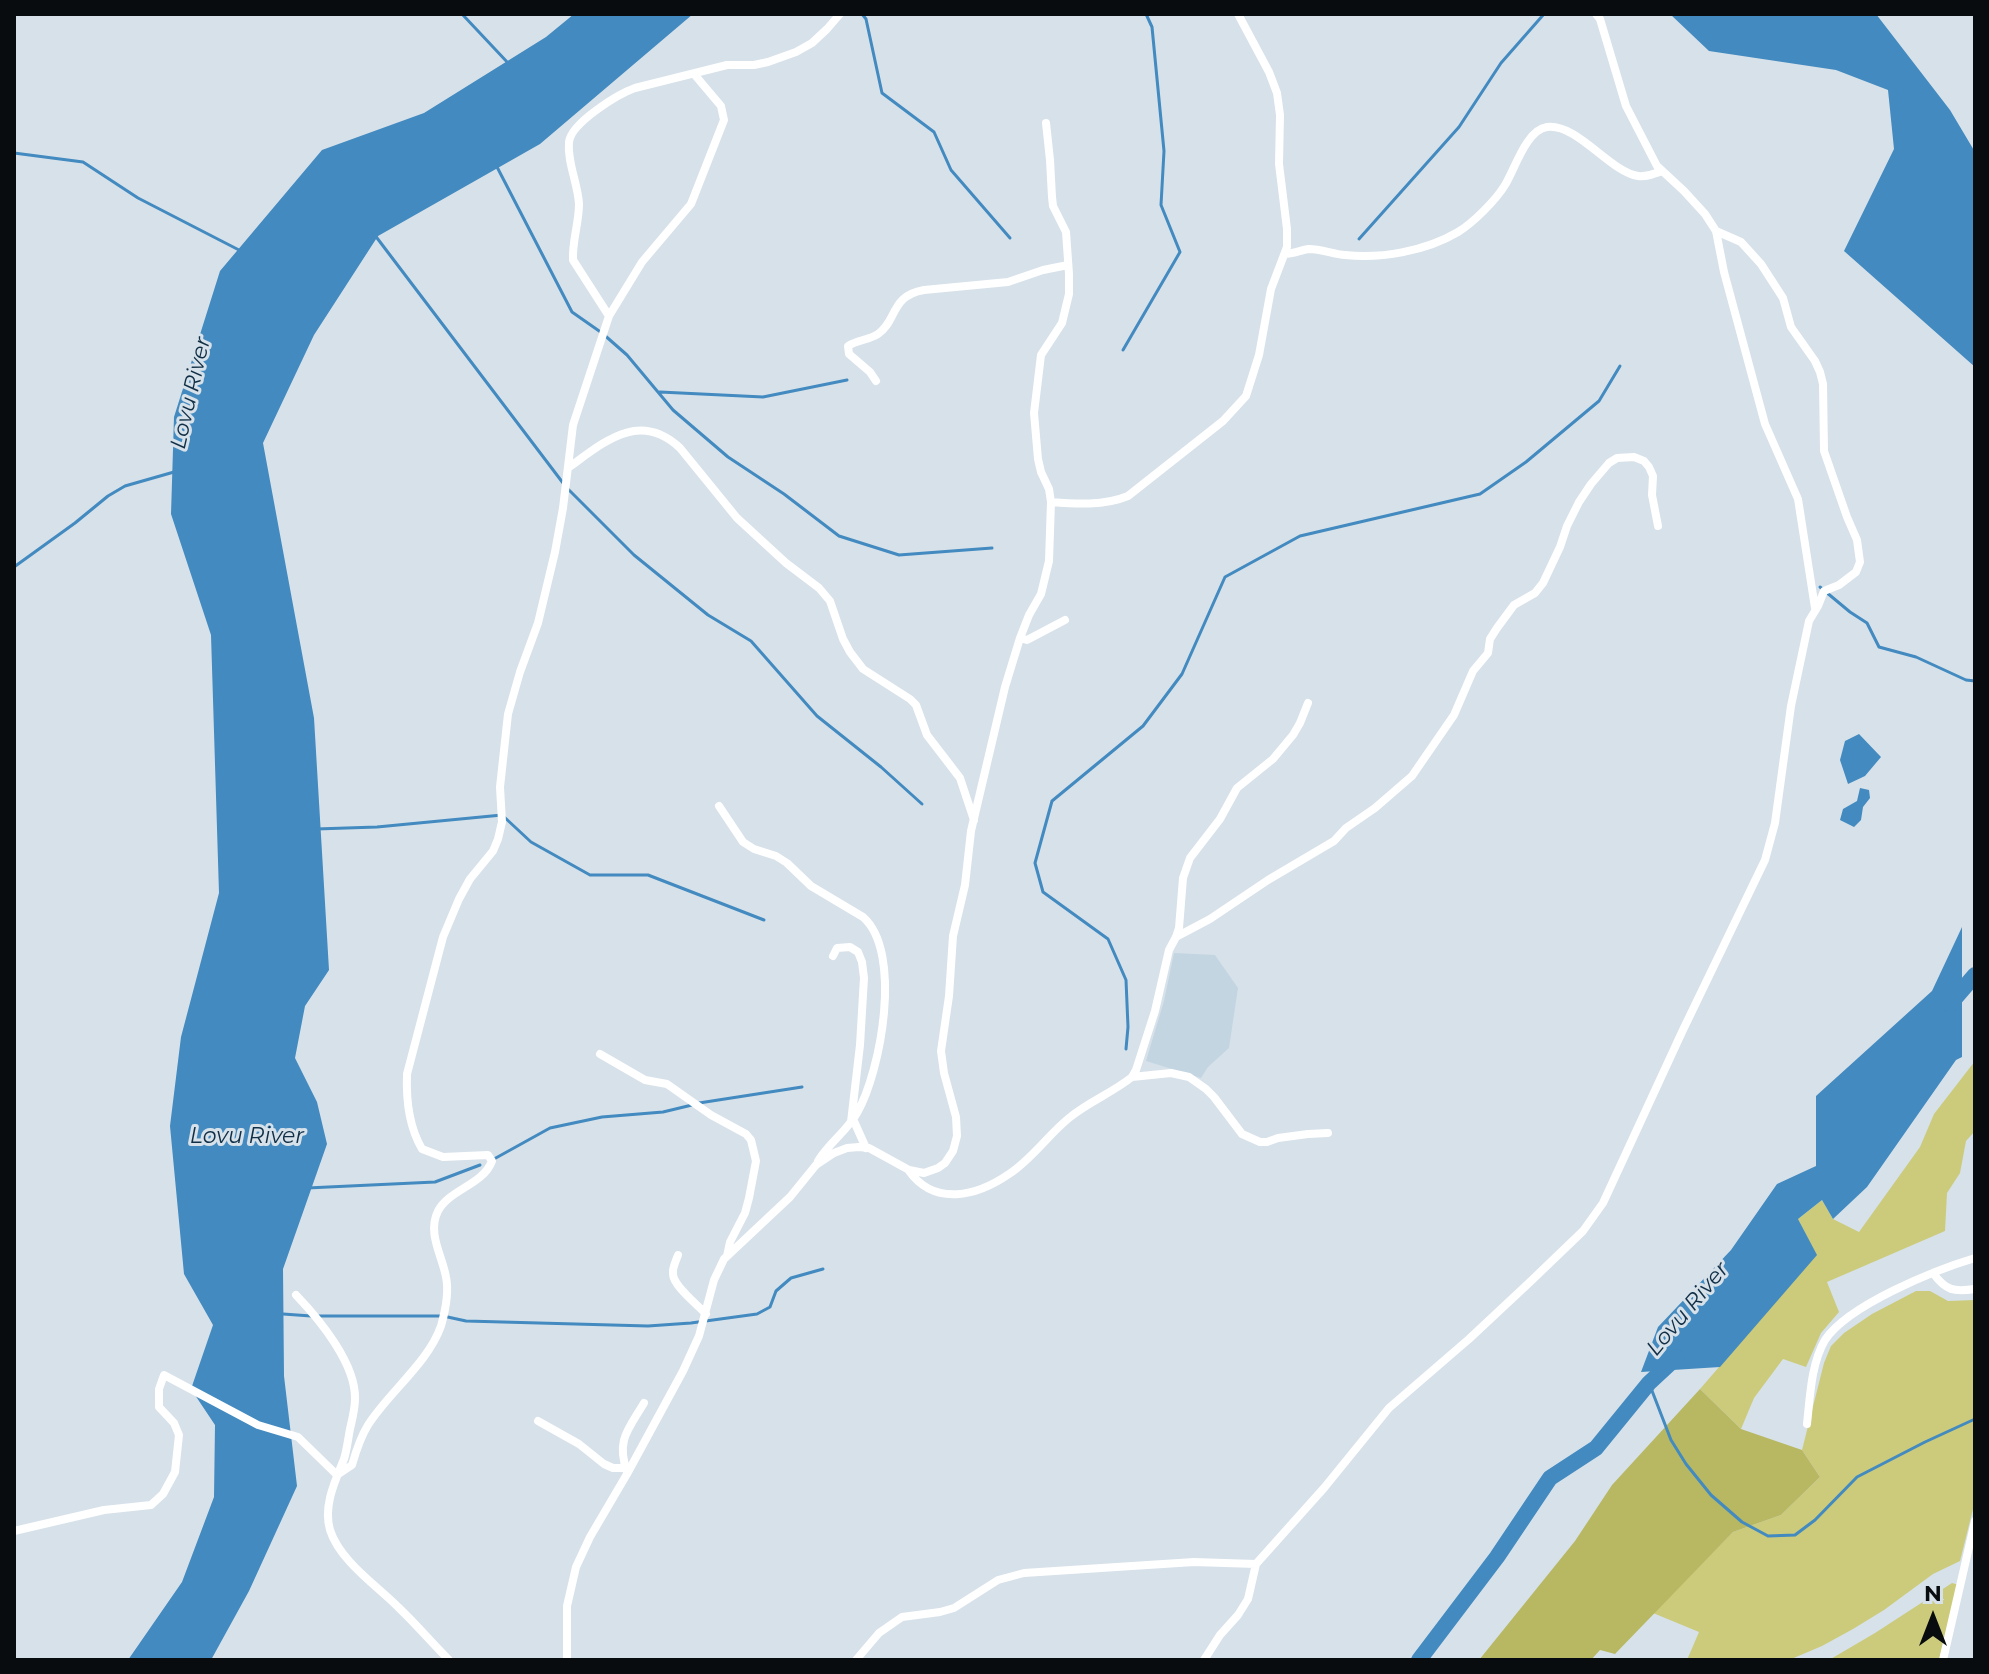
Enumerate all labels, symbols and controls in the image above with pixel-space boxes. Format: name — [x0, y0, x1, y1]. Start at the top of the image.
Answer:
water label: Lovu River — [165, 334, 217, 452]
water label: Lovu River — [190, 1124, 304, 1150]
water label: Lovu River — [1641, 1257, 1735, 1361]
north arrow — [1893, 1578, 1973, 1658]
text: N — [1924, 1580, 1942, 1607]

